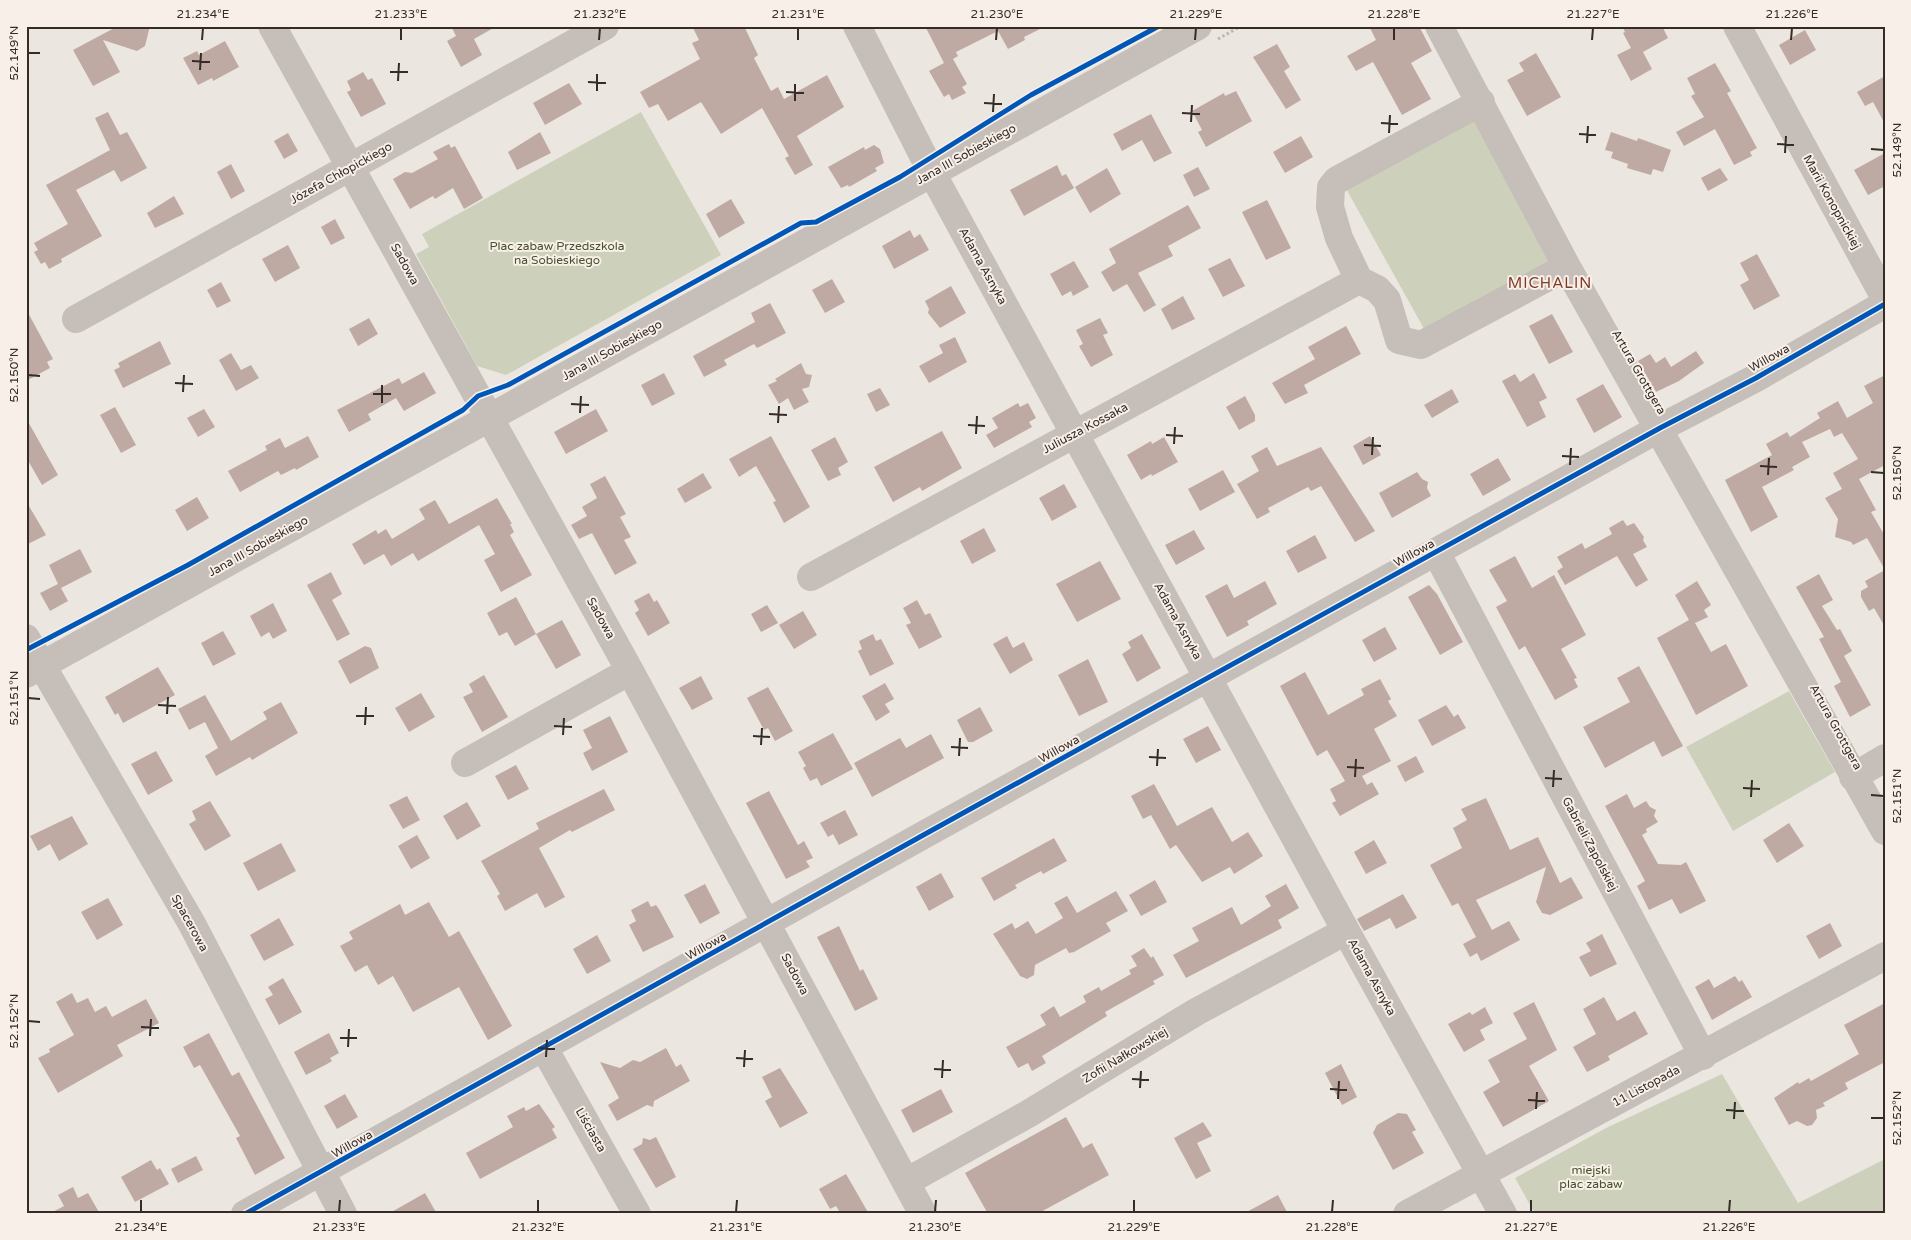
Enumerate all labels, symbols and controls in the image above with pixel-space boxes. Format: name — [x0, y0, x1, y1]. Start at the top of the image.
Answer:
text: 21.234°E — [177, 7, 230, 21]
text: 21.233°E — [375, 7, 428, 21]
text: 21.232°E — [574, 7, 627, 21]
text: 21.231°E — [772, 7, 825, 21]
text: 21.230°E — [971, 7, 1024, 21]
text: 21.229°E — [1170, 7, 1223, 21]
text: 21.228°E — [1368, 7, 1421, 21]
text: 21.227°E — [1566, 7, 1620, 21]
text: 21.226°E — [1766, 7, 1819, 21]
text: 52.149°N — [7, 26, 21, 80]
street label: Jana III Sobieskiego — [914, 121, 1018, 187]
text: 52.149°N — [1890, 123, 1904, 177]
street label: Józefa Chłopickiego — [288, 139, 394, 207]
street label: Marii Konopnickiej — [1800, 152, 1864, 252]
street label: Adama Asnyka — [956, 225, 1010, 307]
park label: Plac zabaw Przedszkola na Sobieskiego — [490, 239, 624, 267]
street label: Sadowa — [388, 241, 422, 287]
district label: MICHALIN — [1508, 274, 1592, 292]
street label: Jana III Sobieskiego — [560, 317, 664, 383]
street label: Artura Grottgera — [1609, 327, 1669, 417]
street label: Willowa — [1746, 341, 1792, 375]
text: 52.150°N — [7, 348, 21, 402]
street label: Juliusza Kossaka — [1040, 400, 1130, 456]
text: 52.150°N — [1890, 446, 1904, 500]
street label: Jana III Sobieskiego — [206, 513, 310, 579]
street label: Willowa — [1391, 536, 1437, 570]
street label: Adama Asnyka — [1151, 580, 1205, 662]
street label: Sadowa — [584, 595, 618, 641]
text: 52.151°N — [7, 671, 21, 725]
street label: Artura Grottgera — [1807, 682, 1865, 772]
street label: Willowa — [1036, 732, 1082, 766]
text: 52.151°N — [1890, 769, 1904, 823]
street label: Gabrieli Zapolskiej — [1559, 795, 1621, 893]
street label: Spacerowa — [169, 892, 211, 954]
street label: Willowa — [683, 929, 729, 963]
street label: Adama Asnyka — [1345, 936, 1399, 1018]
street label: Sadowa — [778, 951, 812, 997]
text: 52.152°N — [7, 994, 21, 1048]
street label: Zofii Nałkowskiej — [1080, 1024, 1170, 1086]
street label: 11 Listopada — [1610, 1062, 1682, 1110]
text: 52.152°N — [1890, 1091, 1904, 1145]
street label: Liściasta — [573, 1105, 609, 1155]
street label: Willowa — [329, 1127, 375, 1161]
park label: miejski plac zabaw — [1559, 1163, 1623, 1191]
text: 21.234°E — [115, 1220, 168, 1234]
text: 21.233°E — [313, 1220, 366, 1234]
text: 21.232°E — [512, 1220, 565, 1234]
text: 21.231°E — [710, 1220, 763, 1234]
text: 21.230°E — [909, 1220, 962, 1234]
text: 21.229°E — [1108, 1220, 1161, 1234]
text: 21.228°E — [1306, 1220, 1359, 1234]
text: 21.227°E — [1504, 1220, 1558, 1234]
text: 21.226°E — [1703, 1220, 1756, 1234]

